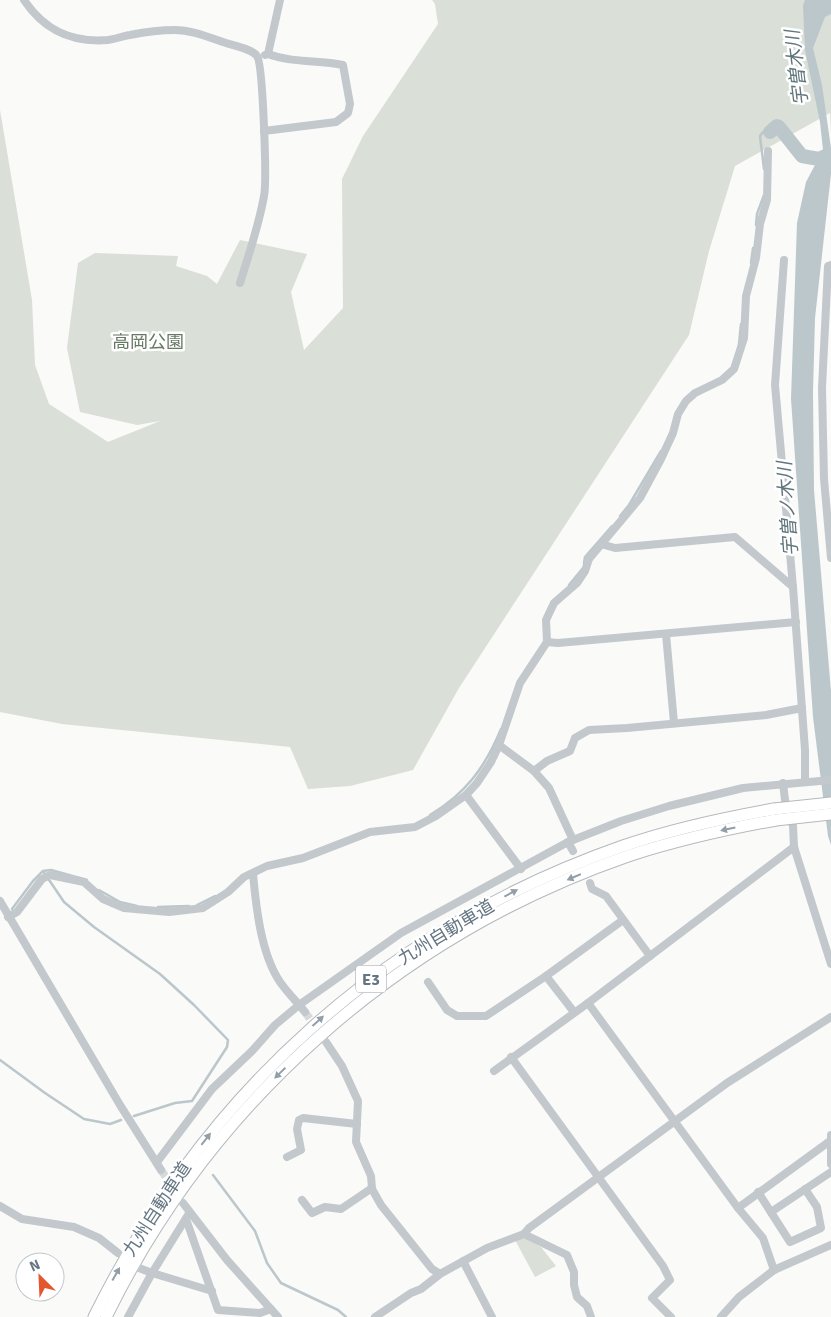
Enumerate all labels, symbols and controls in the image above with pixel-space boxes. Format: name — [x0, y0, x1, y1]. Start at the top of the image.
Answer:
water label: 宇曽木川 — [780, 27, 814, 107]
park label: 高岡公園 — [112, 331, 184, 353]
water label: 宇曽ノ木川 — [773, 459, 803, 557]
one-way arrow — [720, 826, 736, 834]
one-way arrow — [566, 874, 581, 882]
one-way arrow — [504, 889, 518, 897]
street label: 九州自動車道 — [394, 895, 498, 969]
road number: E3 — [356, 966, 386, 992]
one-way arrow — [312, 1015, 324, 1027]
one-way arrow — [274, 1067, 286, 1079]
one-way arrow — [201, 1132, 212, 1145]
street label: 九州自動車道 — [118, 1158, 196, 1260]
north arrow — [15, 1252, 65, 1302]
text: N — [27, 1256, 43, 1275]
one-way arrow — [112, 1267, 121, 1281]

